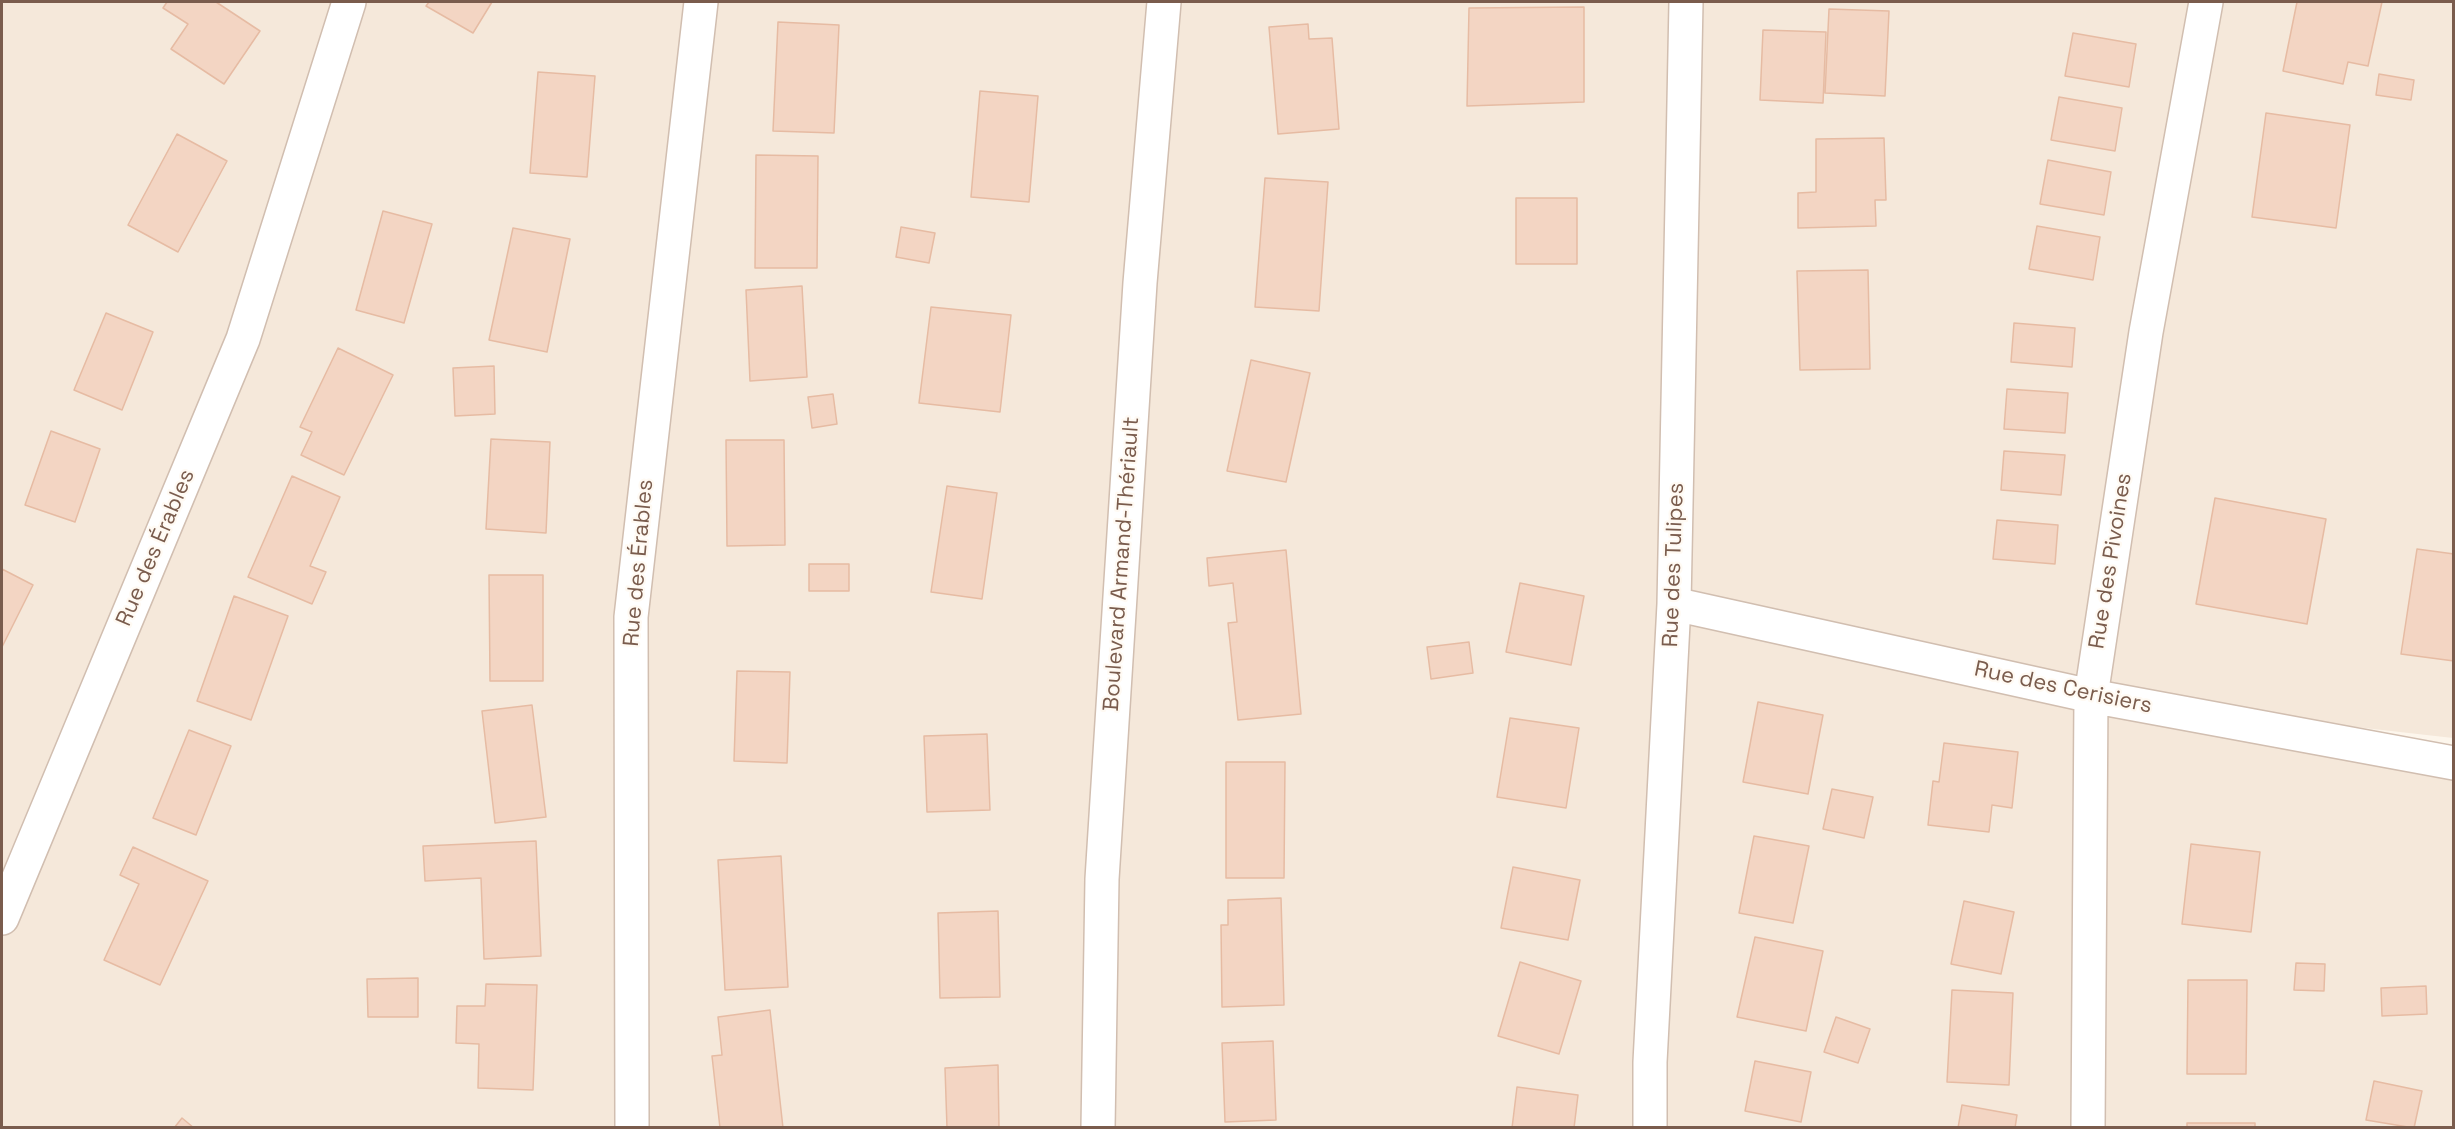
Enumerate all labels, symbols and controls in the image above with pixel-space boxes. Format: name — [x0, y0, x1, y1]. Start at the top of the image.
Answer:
street label: Boulevard Armand-Thériault — [1099, 416, 1145, 712]
street label: Rue des Érables — [111, 466, 201, 630]
street label: Rue des Pivoines — [2084, 471, 2138, 651]
street label: Rue des Érables — [619, 478, 659, 648]
street label: Rue des Tulipes — [1658, 482, 1690, 648]
street label: Rue des Cerisiers — [1972, 656, 2154, 720]

